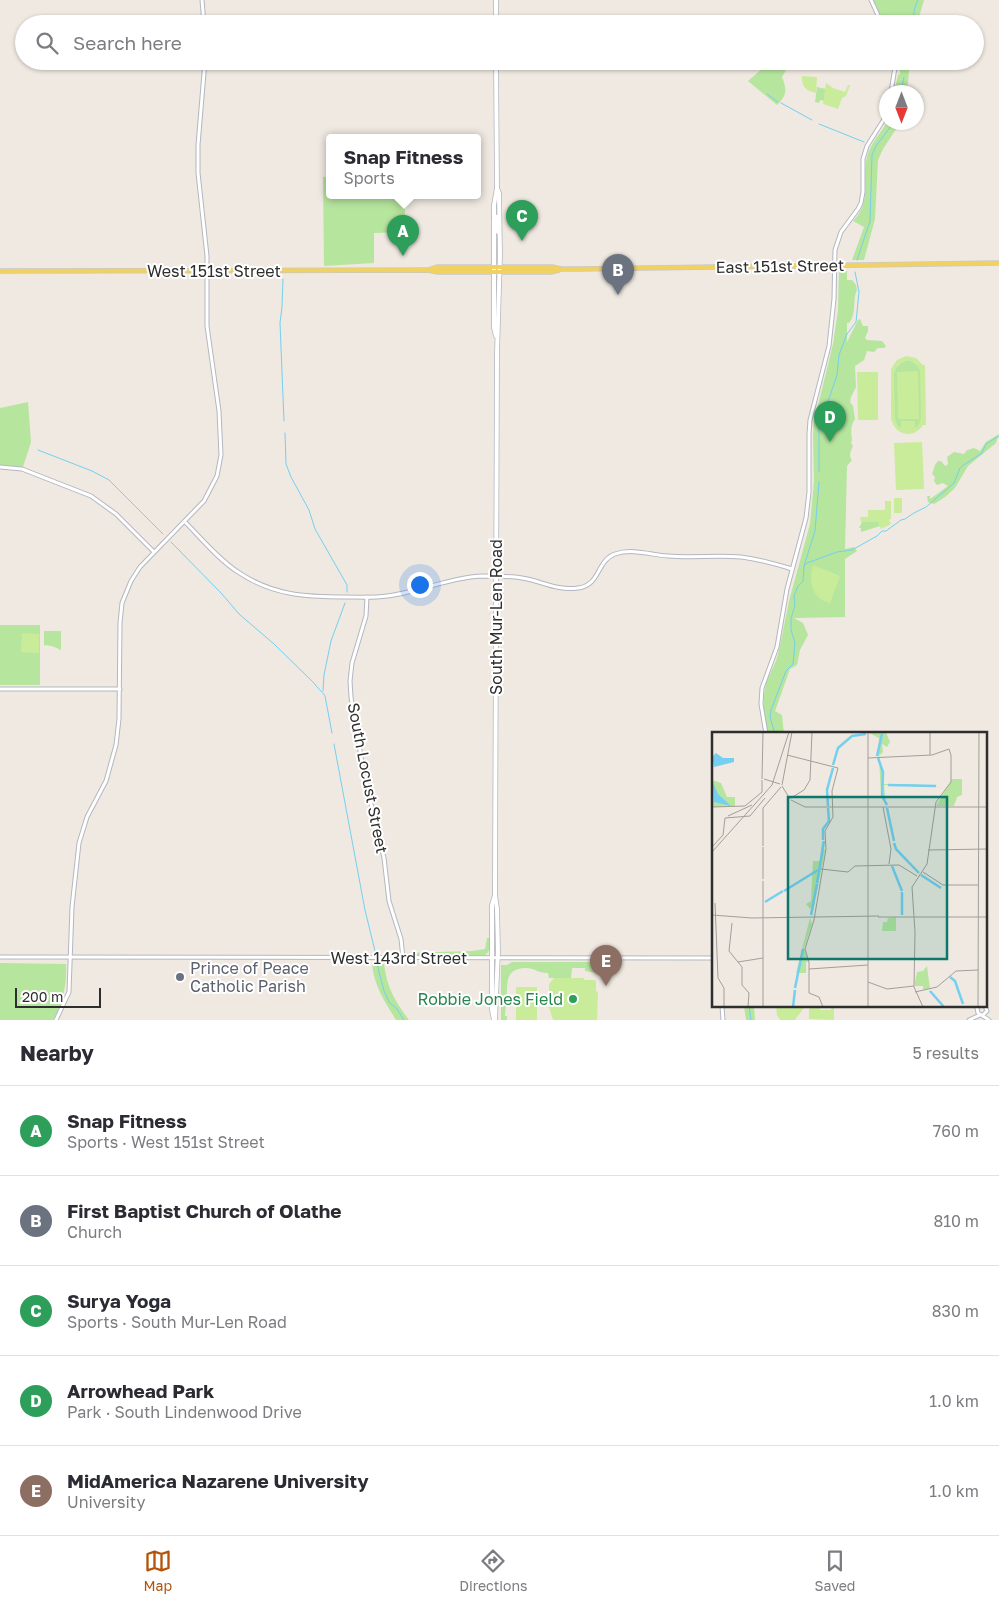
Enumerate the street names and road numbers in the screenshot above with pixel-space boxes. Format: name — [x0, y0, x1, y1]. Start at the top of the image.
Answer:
street label: East 151st Street — [716, 255, 844, 277]
street label: West 151st Street — [147, 261, 281, 281]
street label: South Mur-Len Road — [486, 539, 506, 695]
street label: South Locust Street — [344, 701, 392, 855]
street label: West 143rd Street — [330, 948, 468, 968]

